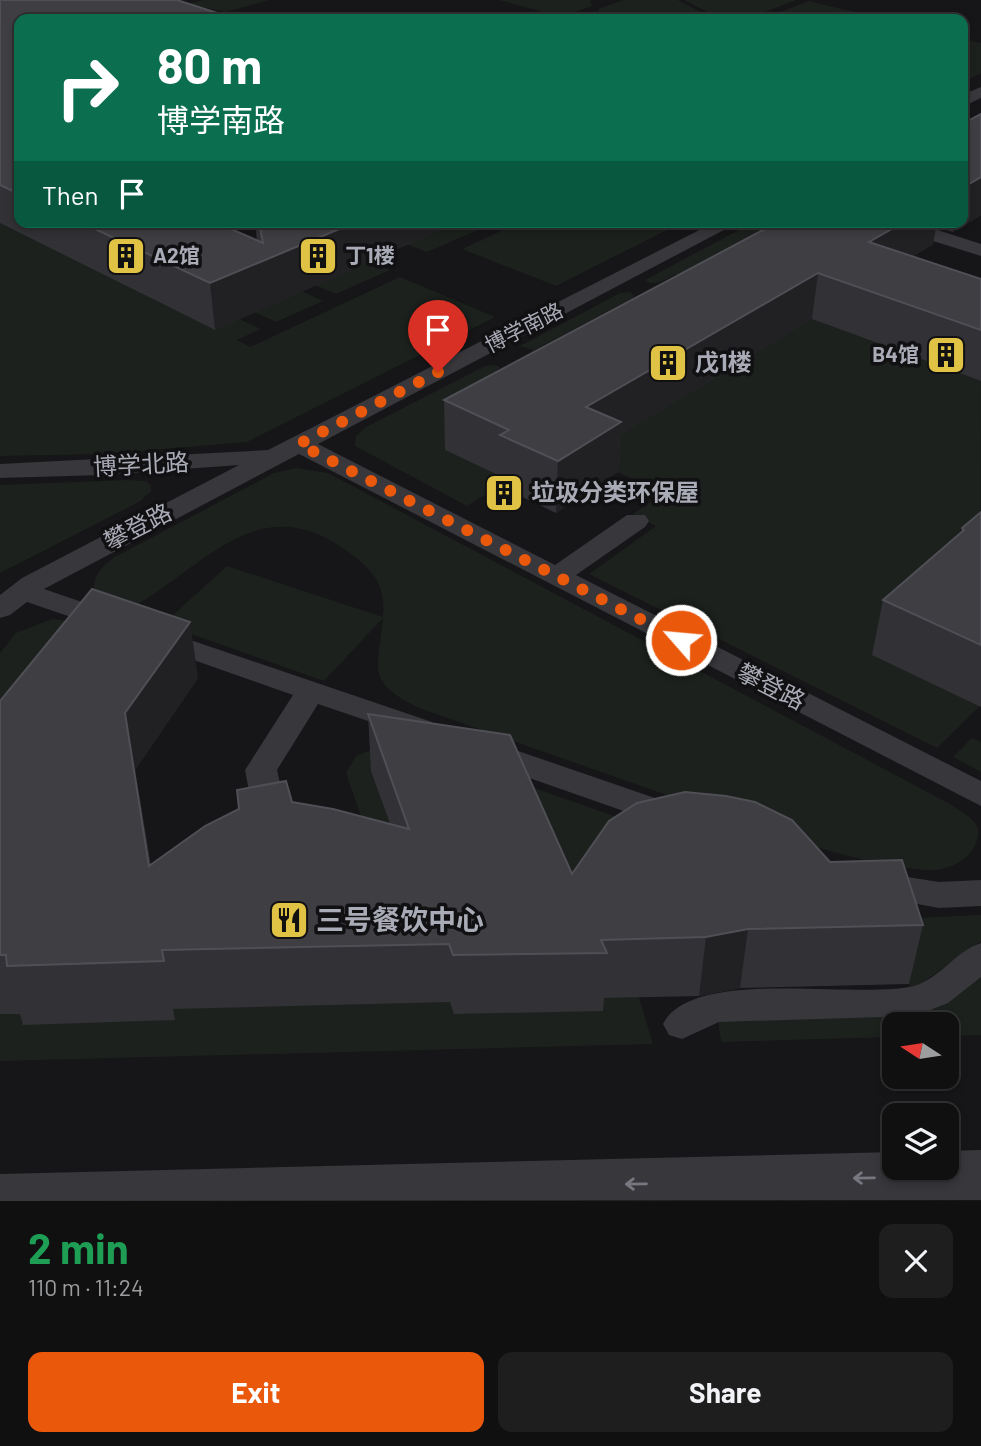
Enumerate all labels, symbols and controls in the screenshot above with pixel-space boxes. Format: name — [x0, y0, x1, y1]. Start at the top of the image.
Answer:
text: 80 m — [157, 35, 262, 94]
icon: right — [42, 42, 133, 133]
text: 博学南路 — [157, 100, 285, 138]
icon: arrive — [113, 175, 151, 213]
text: Then — [42, 179, 99, 210]
building icon: A2馆 — [105, 235, 147, 277]
building icon: 丁1楼 — [297, 235, 339, 277]
place label: A2馆 — [153, 242, 200, 267]
place label: 丁1楼 — [345, 242, 394, 267]
street label: 博学南路 — [480, 296, 566, 357]
pin — [408, 300, 468, 372]
icon: arrive — [419, 311, 457, 349]
building icon: B4馆 — [925, 334, 967, 376]
place label: B4馆 — [872, 341, 919, 366]
building icon: 戊1楼 — [647, 342, 689, 384]
place label: 戊1楼 — [695, 347, 752, 376]
street label: 博学北路 — [92, 447, 190, 480]
building icon: 垃圾分类环保屋 — [483, 472, 525, 514]
place label: 垃圾分类环保屋 — [531, 477, 699, 506]
street label: 攀登路 — [99, 496, 176, 555]
position arrow — [644, 603, 718, 677]
street label: 攀登路 — [733, 656, 810, 715]
restaurant icon: 三号餐饮中心 — [268, 899, 310, 941]
place label: 三号餐饮中心 — [316, 902, 484, 936]
north arrow — [882, 1012, 959, 1088]
map controls — [882, 1012, 959, 1180]
button: layers — [882, 1103, 959, 1180]
one-way arrow — [853, 1171, 876, 1185]
one-way arrow — [625, 1177, 648, 1191]
text: 2 min — [28, 1222, 129, 1272]
button: close — [879, 1224, 953, 1298]
text: 110 m · 11:24 — [28, 1273, 144, 1301]
button: Exit — [28, 1352, 484, 1432]
button: Share — [498, 1352, 953, 1432]

